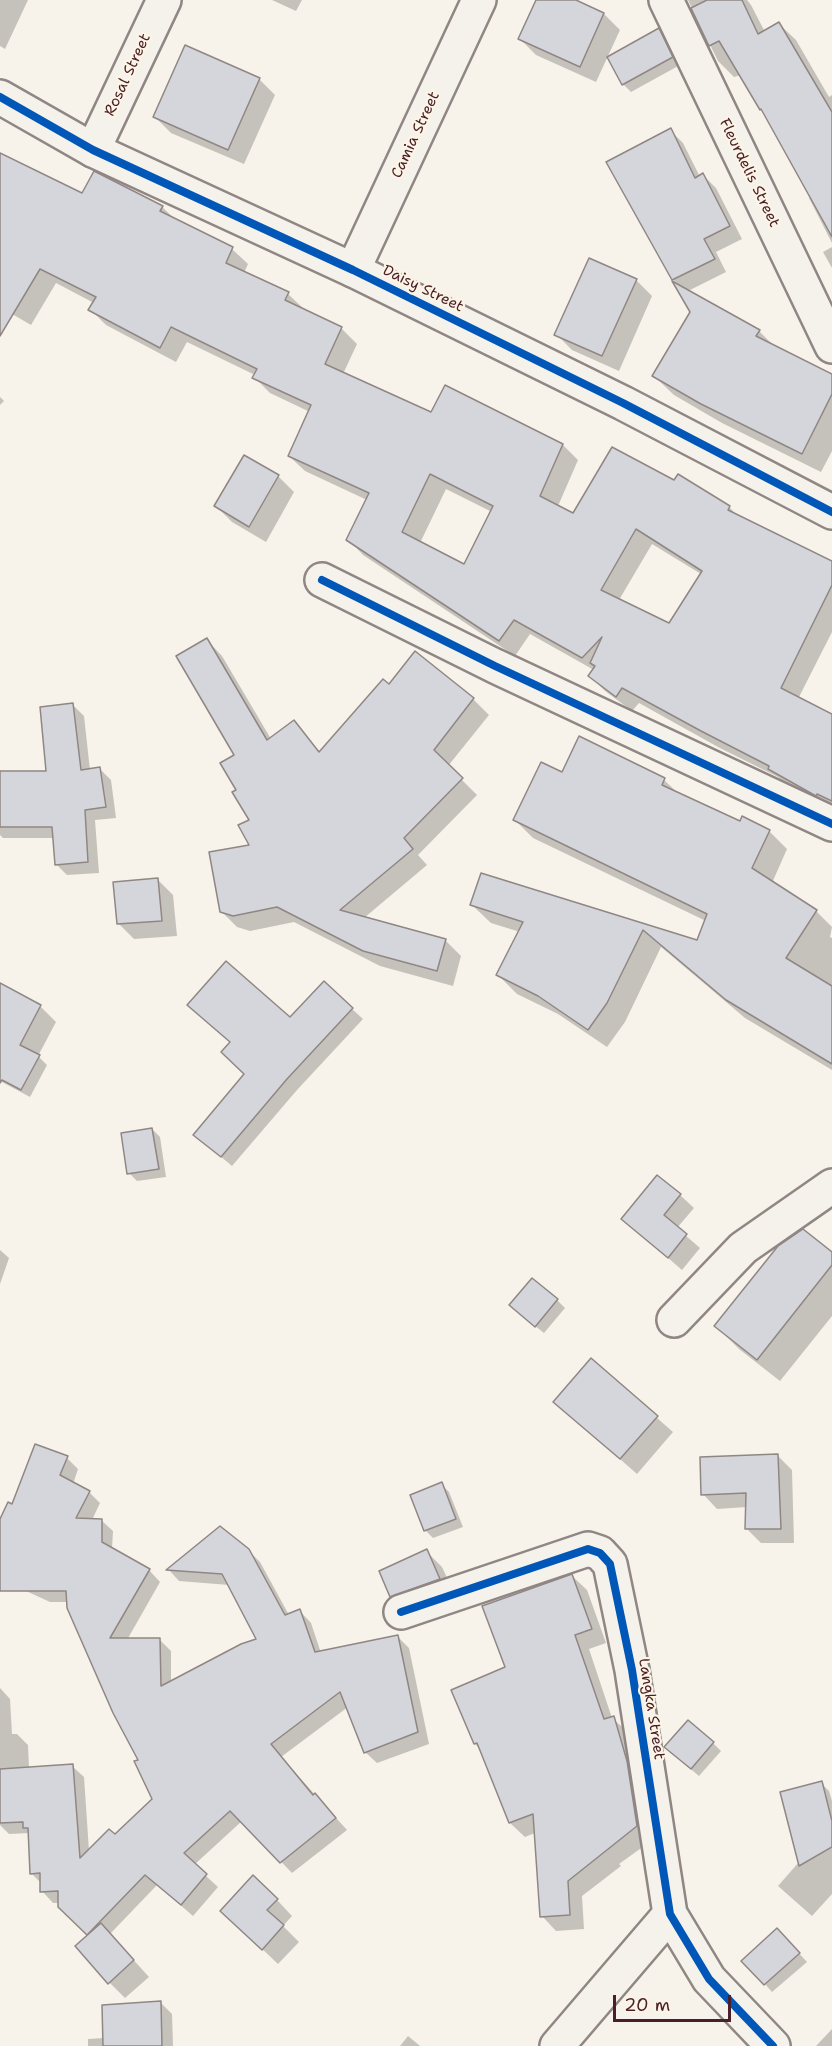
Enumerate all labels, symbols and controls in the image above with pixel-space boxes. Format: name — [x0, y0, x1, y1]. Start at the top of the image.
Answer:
street label: Rosal Street — [101, 31, 155, 119]
street label: Camia Street — [388, 89, 444, 181]
street label: Fleurdelis Street — [715, 116, 783, 230]
street label: Daisy Street — [380, 262, 466, 316]
street label: Langka Street — [634, 1657, 668, 1761]
scale bar — [616, 1983, 734, 2021]
text: 20 m — [624, 1993, 670, 2017]

